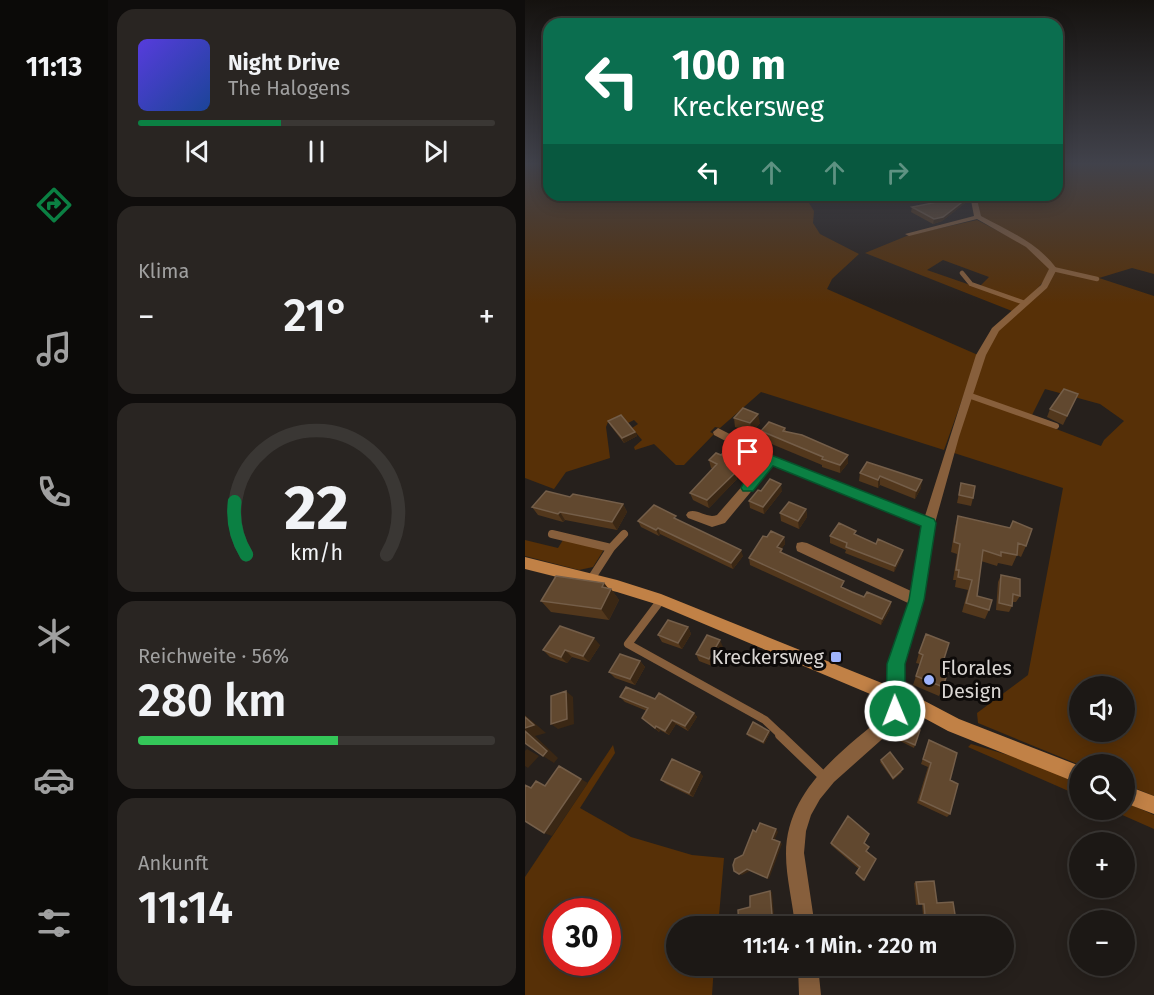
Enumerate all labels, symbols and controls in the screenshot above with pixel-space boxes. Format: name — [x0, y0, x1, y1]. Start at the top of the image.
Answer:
text: 100 m — [672, 40, 786, 90]
icon: left — [573, 42, 651, 120]
text: Night Drive — [228, 49, 340, 76]
text: 11:13 — [26, 51, 82, 83]
text: The Halogens — [228, 76, 350, 100]
text: Kreckersweg — [672, 91, 824, 123]
icon: previous — [181, 135, 214, 168]
icon: pause — [300, 135, 333, 168]
icon: next — [419, 135, 452, 168]
icon: left — [692, 156, 725, 189]
icon: ahead — [755, 156, 788, 189]
icon: ahead — [818, 156, 851, 189]
icon: right — [881, 156, 914, 189]
icon: directions — [33, 184, 75, 226]
text: Klima — [138, 259, 189, 283]
text: 21° — [284, 289, 350, 343]
text: − — [138, 297, 155, 337]
text: + — [479, 297, 495, 337]
icon: music — [33, 328, 75, 370]
pin — [722, 426, 773, 488]
icon: arrive — [731, 435, 764, 468]
icon: phone — [33, 471, 75, 513]
text: 22 — [284, 471, 349, 546]
text: km/h — [290, 540, 343, 566]
icon: climate — [33, 615, 75, 657]
text: Reichweite · 56% — [138, 644, 289, 668]
place label: Kreckersweg — [711, 645, 825, 669]
marker: Kreckersweg — [829, 650, 843, 664]
place label: Florales Design — [941, 656, 1012, 703]
marker: Florales Design — [922, 673, 936, 687]
text: 280 km — [138, 674, 286, 728]
map controls — [1069, 676, 1135, 976]
button: sound — [1069, 676, 1135, 742]
position arrow — [863, 679, 927, 743]
button: search — [1069, 754, 1135, 820]
icon: car — [33, 759, 75, 801]
button: + — [1069, 832, 1135, 898]
text: Ankunft — [138, 851, 209, 875]
text: 11:14 — [138, 881, 233, 935]
speed limit sign: 30 — [543, 898, 621, 976]
icon: filters — [33, 902, 75, 944]
button: − — [1069, 910, 1135, 976]
text: 11:14 · 1 Min. · 220 m — [743, 932, 937, 959]

